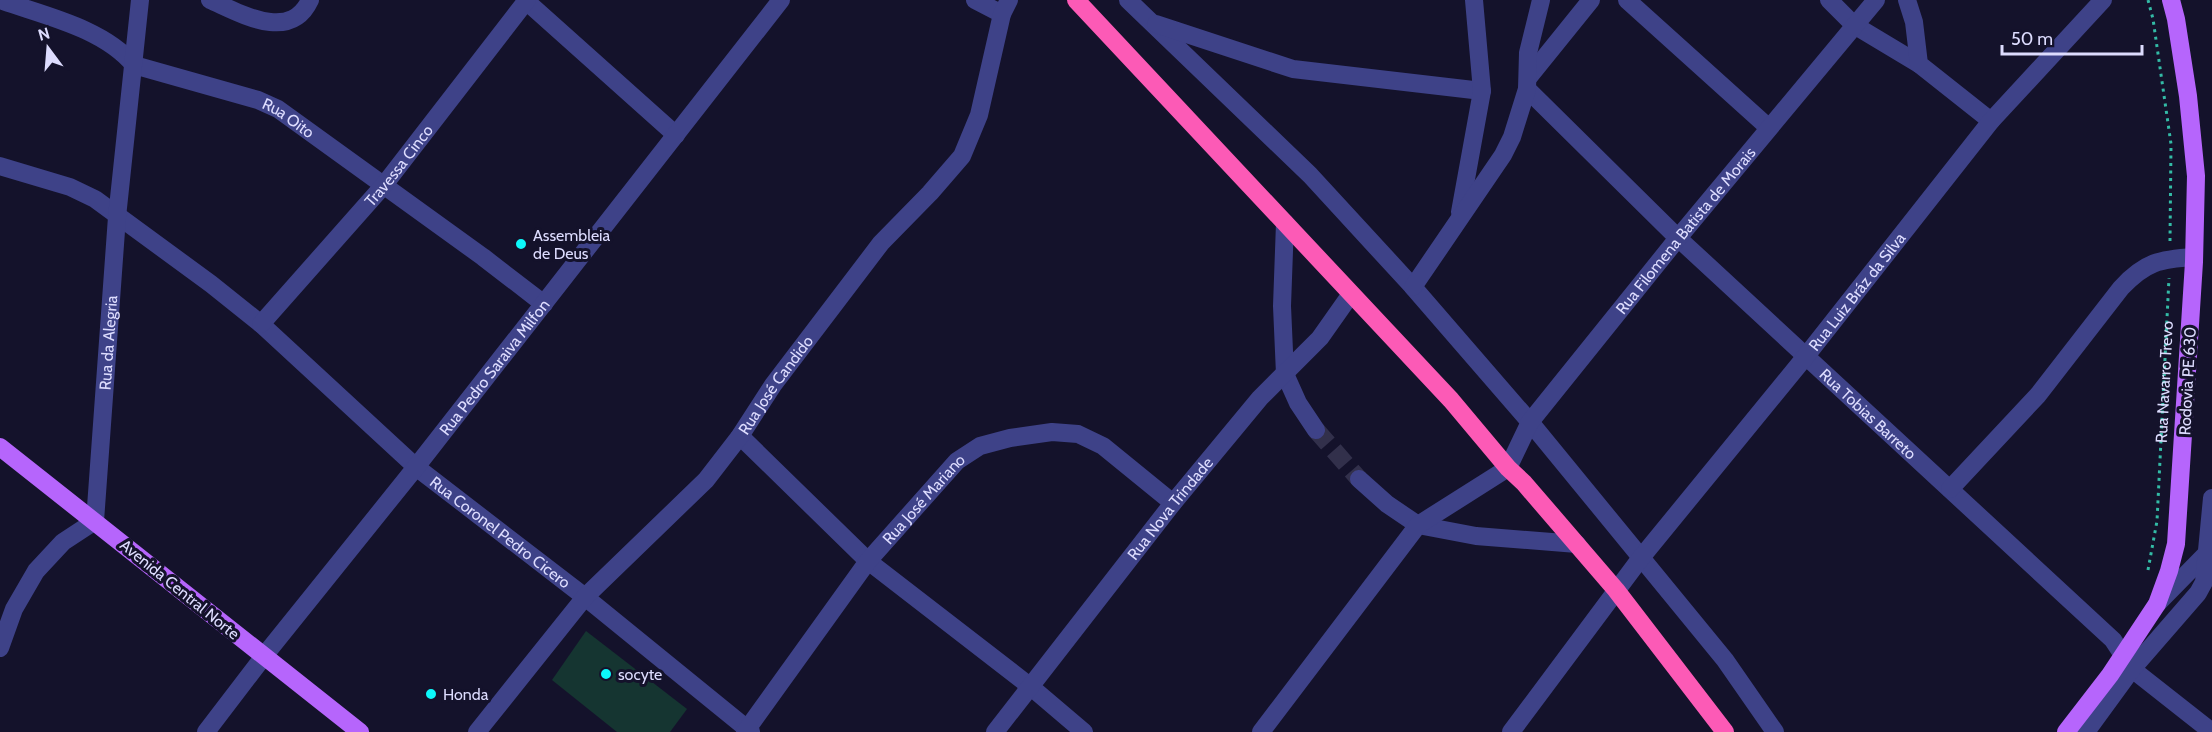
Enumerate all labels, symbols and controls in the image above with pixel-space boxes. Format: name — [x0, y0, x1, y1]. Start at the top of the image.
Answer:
north arrow — [18, 18, 78, 78]
scale bar — [2002, 18, 2142, 56]
text: N — [36, 23, 52, 45]
text: 50 m — [2011, 28, 2053, 50]
street label: Rua Oito — [259, 94, 318, 142]
street label: Travessa Cinco — [361, 121, 437, 210]
street label: Rua Filomena Batista de Morais — [1612, 143, 1760, 318]
place label: Assembleia de Deus — [533, 226, 610, 263]
street label: Rua Luiz Bráz da Silva — [1805, 229, 1910, 355]
marker: Assembleia de Deus — [514, 237, 528, 251]
street label: Rua da Alegria — [95, 294, 121, 391]
street label: Rua Pedro Saraiva Milfon — [435, 295, 554, 439]
street label: Rua Navarro Trevo — [2152, 320, 2177, 443]
street label: Rodovia PE 630 — [2175, 326, 2200, 436]
street label: Rua José Candido — [735, 332, 817, 438]
street label: Rua Tobias Barreto — [1815, 365, 1920, 464]
street label: Rua José Mariano — [879, 450, 968, 548]
street label: Rua Nova Trindade — [1123, 453, 1217, 564]
street label: Rua Coronel Pedro Cicero — [426, 472, 574, 592]
street label: Avenida Central Norte — [116, 535, 243, 643]
place label: socyte — [618, 665, 662, 684]
marker: socyte — [599, 667, 613, 681]
place label: Honda — [443, 685, 489, 704]
marker: Honda — [424, 687, 438, 701]

